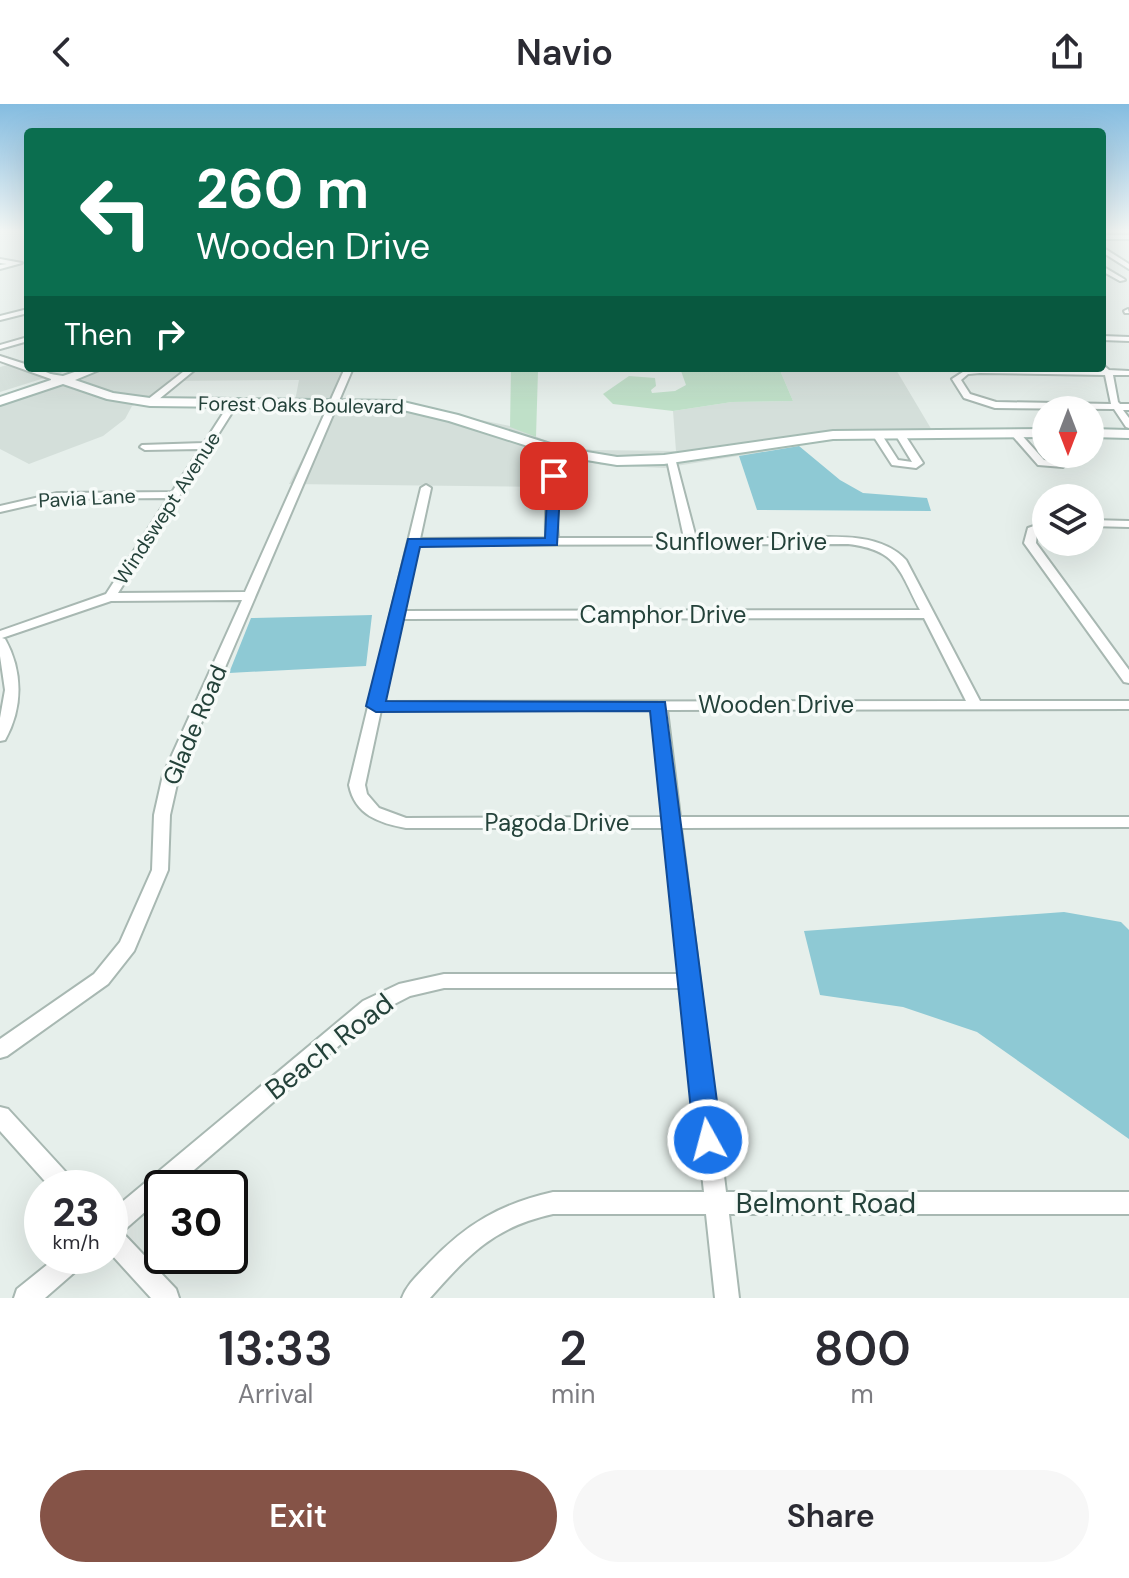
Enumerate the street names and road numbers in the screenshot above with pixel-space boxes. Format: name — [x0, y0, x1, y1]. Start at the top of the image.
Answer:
street label: Forest Oaks Boulevard — [198, 390, 404, 420]
street label: Windswept Avenue — [108, 427, 226, 589]
street label: Pavia Lane — [38, 482, 136, 514]
street label: Sunflower Drive — [655, 526, 827, 557]
street label: Camphor Drive — [580, 599, 746, 630]
street label: Glade Road — [155, 660, 234, 790]
street label: Wooden Drive — [698, 689, 854, 720]
street label: Pagoda Drive — [485, 807, 629, 838]
street label: Beach Road — [258, 985, 401, 1108]
street label: Belmont Road — [736, 1185, 916, 1222]

